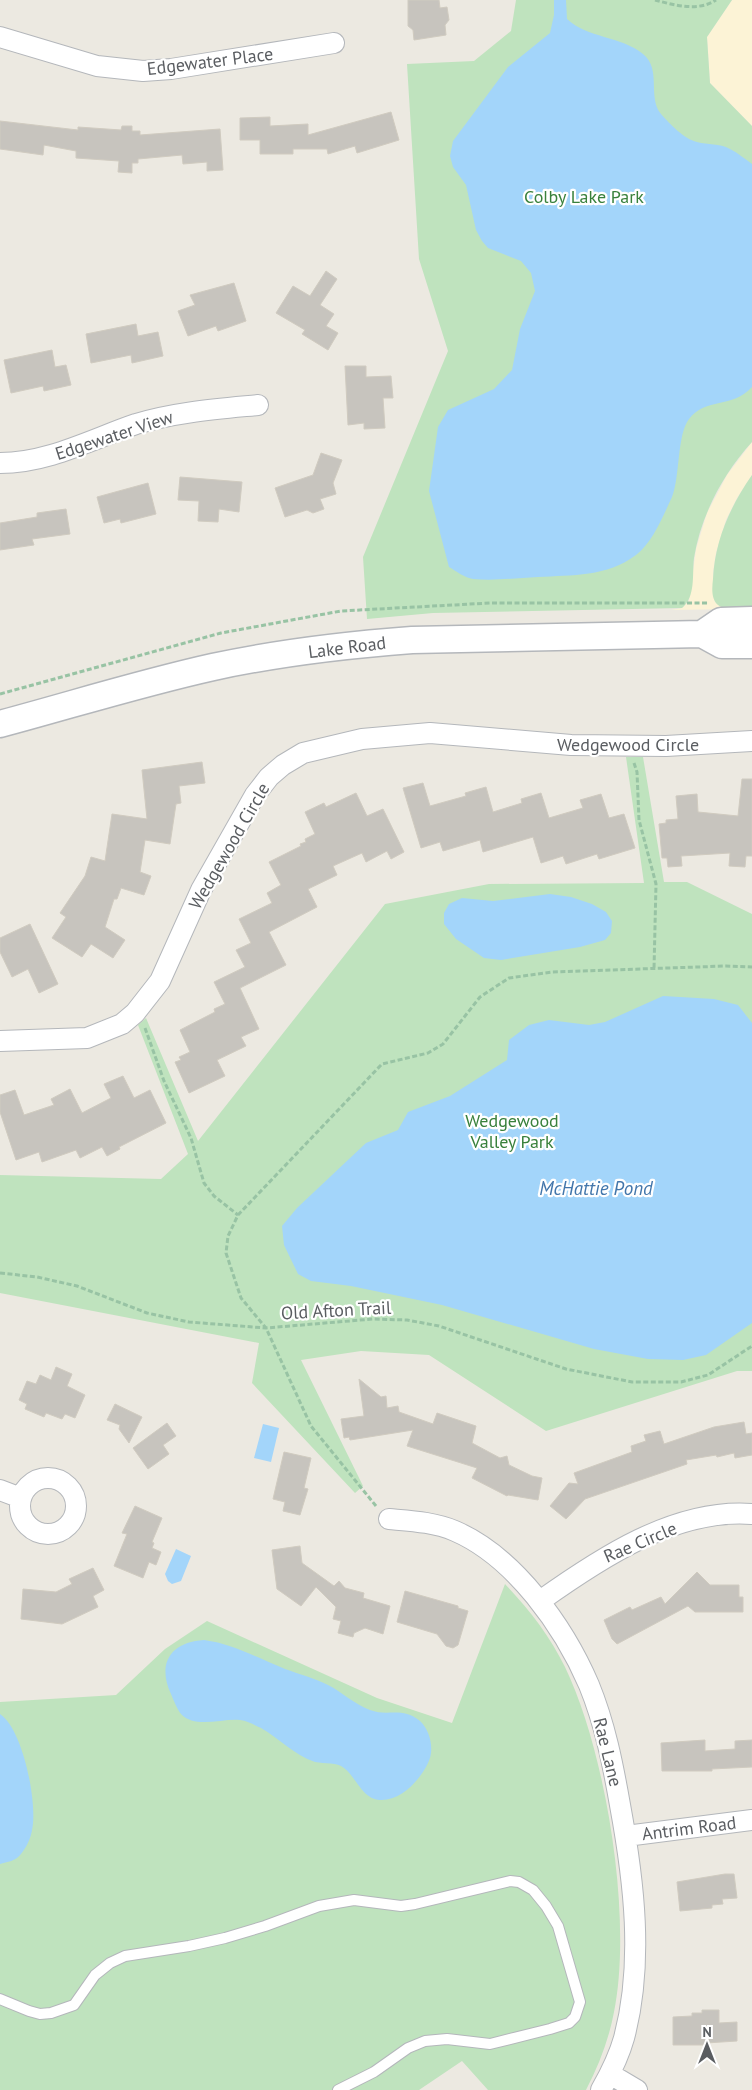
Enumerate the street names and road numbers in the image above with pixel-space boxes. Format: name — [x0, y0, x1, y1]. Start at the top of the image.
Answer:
street label: Edgewater Place — [145, 42, 275, 80]
street label: Edgewater View — [52, 405, 177, 465]
street label: Lake Road — [307, 631, 387, 663]
street label: Wedgewood Circle — [557, 733, 699, 756]
street label: Wedgewood Circle — [184, 779, 274, 913]
street label: Old Afton Trail — [280, 1296, 392, 1324]
street label: Rae Circle — [600, 1516, 680, 1568]
street label: Rae Lane — [588, 1715, 628, 1789]
street label: Antrim Road — [640, 1811, 738, 1845]

